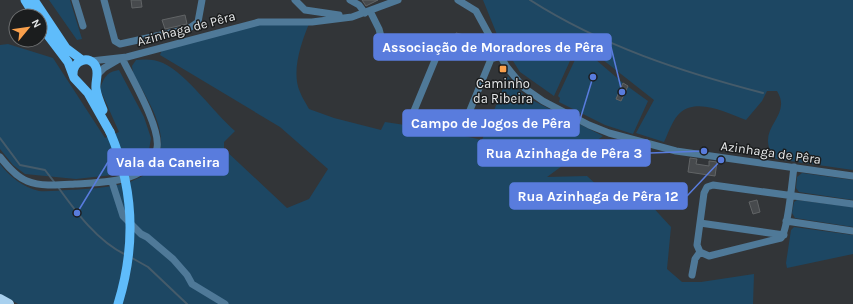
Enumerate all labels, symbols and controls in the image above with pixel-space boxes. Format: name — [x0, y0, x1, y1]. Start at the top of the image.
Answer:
north arrow — [8, 8, 48, 48]
street label: Azinhaga de Pêra — [135, 8, 237, 49]
text: N — [29, 17, 44, 30]
callout: Associação de Moradores de Pêra — [374, 34, 611, 60]
text: Associação de Moradores de Pêra — [382, 39, 604, 56]
marker: Caminho da Ribeira — [498, 64, 508, 74]
place label: Caminho da Ribeira — [473, 76, 533, 106]
callout: Campo de Jogos de Pêra — [403, 110, 579, 136]
text: Campo de Jogos de Pêra — [411, 115, 571, 132]
street label: Azinhaga de Pêra — [720, 138, 822, 167]
callout: Rua Azinhaga de Pêra 3 — [478, 140, 650, 166]
text: Rua Azinhaga de Pêra 3 — [486, 145, 642, 162]
callout: Vala da Caneira — [108, 149, 228, 175]
text: Vala da Caneira — [116, 154, 220, 171]
callout: Rua Azinhaga de Pêra 12 — [510, 183, 687, 209]
text: Rua Azinhaga de Pêra 12 — [517, 188, 679, 205]

